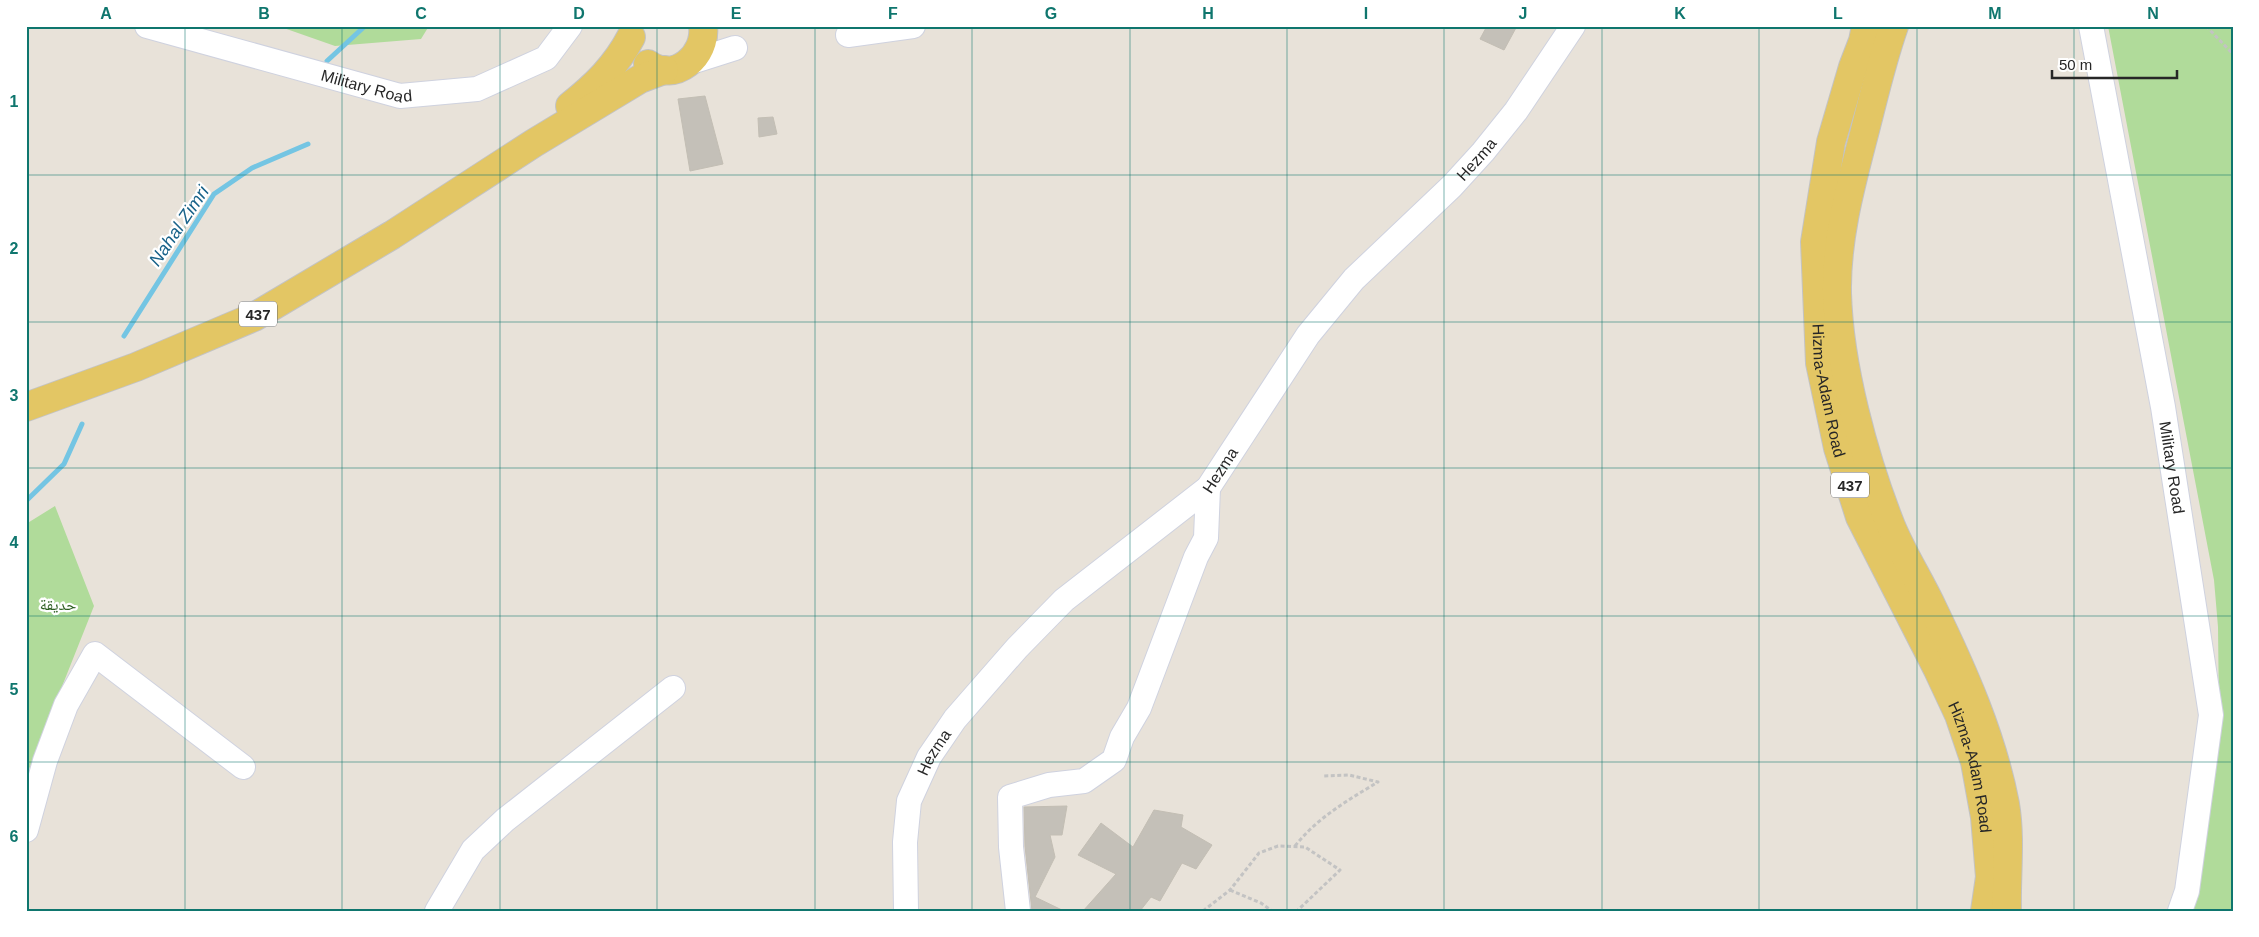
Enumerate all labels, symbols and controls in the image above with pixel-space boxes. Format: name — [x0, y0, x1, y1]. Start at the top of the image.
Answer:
text: A — [100, 5, 112, 22]
text: B — [258, 5, 270, 22]
text: C — [415, 5, 427, 22]
text: D — [573, 5, 585, 22]
text: E — [731, 5, 742, 22]
text: F — [888, 5, 898, 22]
text: G — [1045, 5, 1057, 22]
text: H — [1202, 5, 1214, 22]
text: I — [1364, 5, 1368, 22]
text: J — [1519, 5, 1527, 22]
text: K — [1674, 5, 1686, 22]
text: L — [1833, 5, 1843, 22]
text: M — [1988, 5, 2002, 22]
text: N — [2147, 5, 2159, 22]
scale bar — [2052, 48, 2176, 80]
text: 50 m — [2059, 56, 2092, 73]
street label: Military Road — [319, 66, 413, 105]
text: 1 — [10, 93, 19, 110]
street label: Hezma — [1453, 134, 1499, 184]
water label: Nahal Zimri — [145, 181, 214, 270]
text: 2 — [10, 240, 19, 257]
road number: 437 — [239, 302, 277, 326]
street label: Hizma-Adam Road — [1810, 323, 1849, 459]
text: 3 — [10, 387, 19, 404]
street label: Military Road — [2157, 420, 2188, 515]
street label: Hezma — [1199, 444, 1241, 496]
road number: 437 — [1831, 472, 1869, 498]
text: 4 — [10, 534, 19, 551]
park label: حديقة — [40, 596, 76, 613]
text: 5 — [10, 681, 19, 698]
street label: Hizma-Adam Road — [1945, 699, 1995, 833]
street label: Hezma — [913, 726, 954, 778]
text: 6 — [10, 828, 19, 845]

